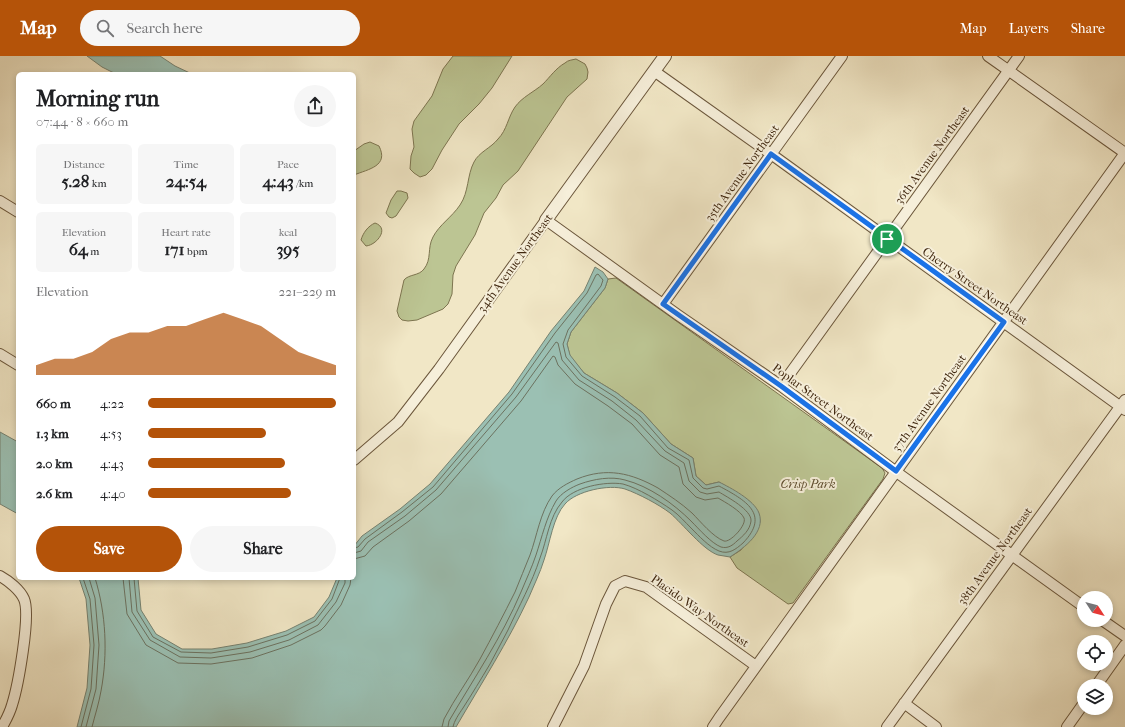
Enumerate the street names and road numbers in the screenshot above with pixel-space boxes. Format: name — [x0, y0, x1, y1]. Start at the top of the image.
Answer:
street label: 36th Avenue Northeast — [892, 103, 973, 207]
street label: 35th Avenue Northeast — [702, 121, 782, 224]
street label: 34th Avenue Northeast — [475, 211, 556, 315]
street label: Cherry Street Northeast — [920, 244, 1031, 328]
street label: 37th Avenue Northeast — [889, 351, 969, 454]
street label: Poplar Street Northeast — [770, 361, 877, 444]
street label: 38th Avenue Northeast — [955, 504, 1035, 607]
street label: Placido Way Northeast — [648, 572, 752, 651]

